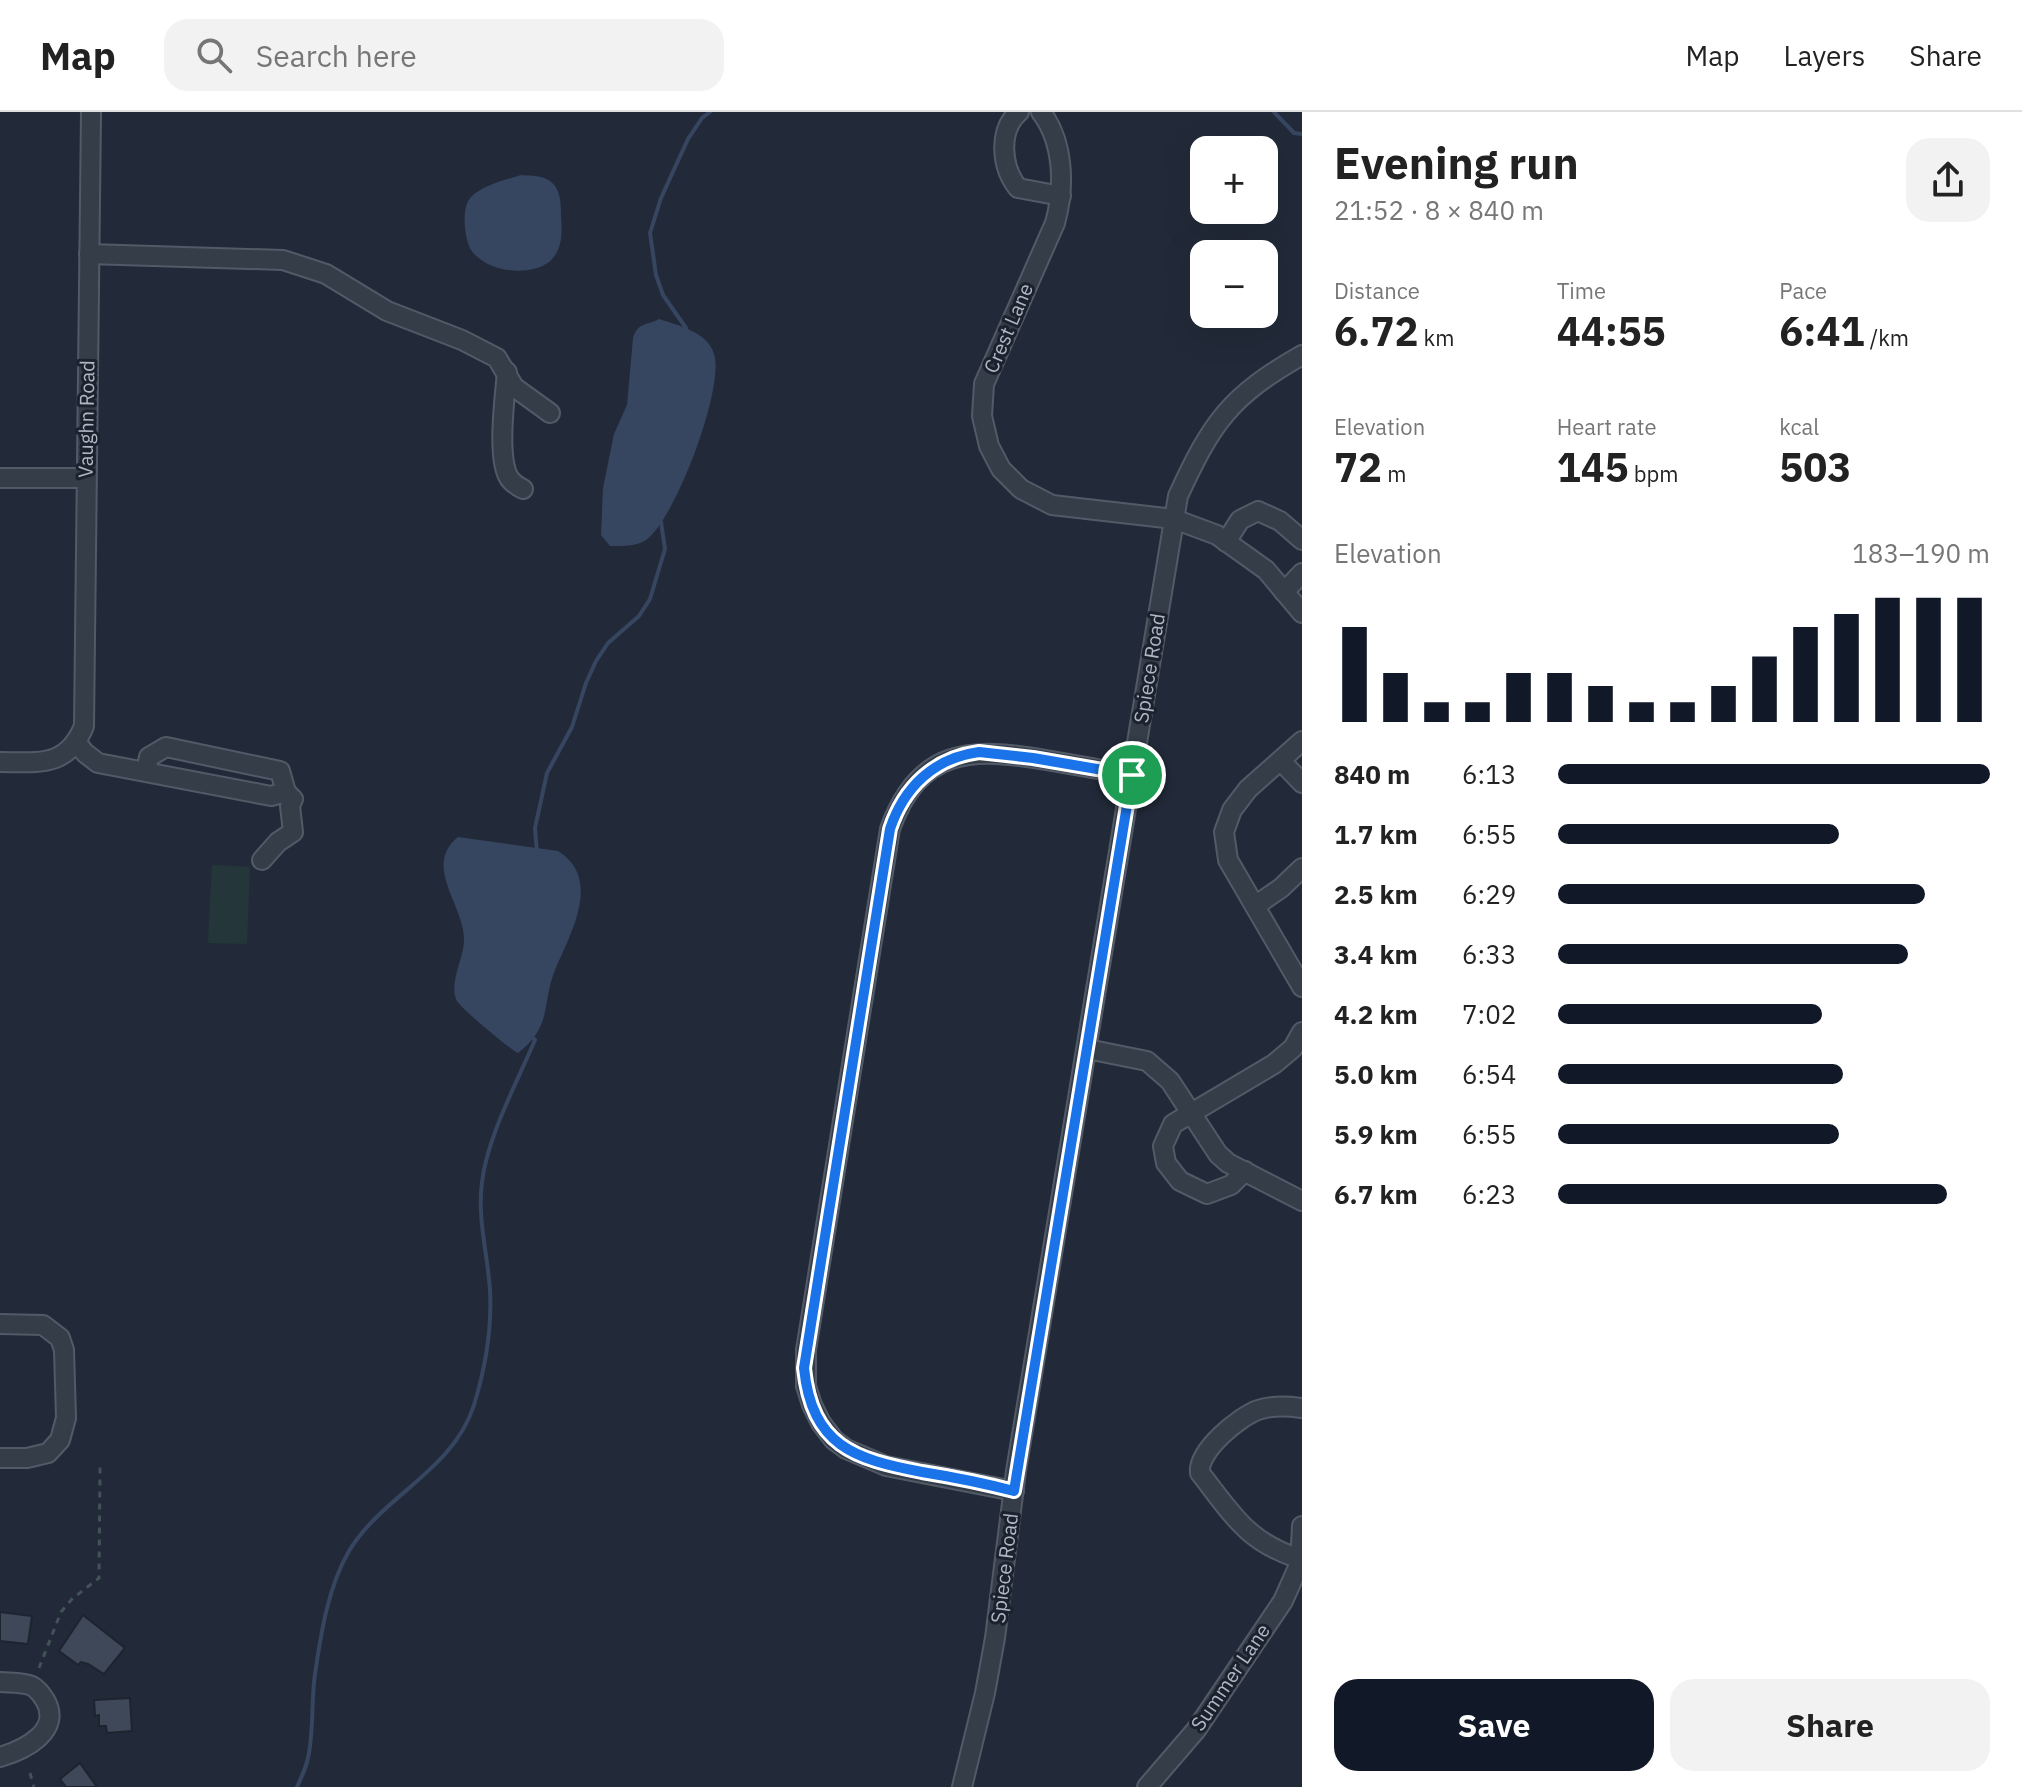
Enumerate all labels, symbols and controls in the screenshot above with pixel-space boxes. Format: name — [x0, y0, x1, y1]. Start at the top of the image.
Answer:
search box — [164, 19, 724, 91]
text: Map — [40, 31, 116, 80]
icon: search — [192, 33, 236, 77]
text: Search here — [256, 36, 417, 75]
text: Map — [1685, 37, 1739, 74]
text: Layers — [1783, 37, 1865, 74]
text: Share — [1909, 37, 1982, 74]
text: Evening run — [1334, 134, 1579, 191]
map controls — [1190, 136, 1278, 328]
button: + — [1190, 136, 1278, 224]
button: share — [1906, 138, 1990, 222]
text: 21:52 · 8 × 840 m — [1334, 193, 1544, 227]
button: − — [1190, 240, 1278, 328]
text: Distance — [1334, 276, 1420, 305]
text: Time — [1557, 276, 1606, 305]
text: Pace — [1779, 276, 1827, 305]
street label: Crest Lane — [977, 279, 1039, 377]
text: 6.72 — [1334, 305, 1418, 357]
text: 44:55 — [1557, 305, 1666, 357]
text: 6:41 — [1779, 305, 1865, 357]
text: km — [1418, 323, 1454, 352]
text: /km — [1865, 323, 1909, 352]
street label: Vaughn Road — [71, 360, 101, 478]
text: Elevation — [1334, 412, 1425, 441]
text: Heart rate — [1557, 412, 1657, 441]
text: kcal — [1779, 412, 1819, 441]
text: 72 — [1334, 441, 1382, 493]
text: 145 — [1557, 441, 1629, 493]
text: 503 — [1779, 441, 1851, 493]
text: m — [1382, 459, 1406, 488]
text: bpm — [1629, 459, 1679, 488]
text: Elevation — [1334, 536, 1442, 570]
text: 183–190 m — [1852, 536, 1990, 570]
street label: Spiece Road — [1127, 611, 1171, 725]
pin — [1098, 741, 1166, 809]
icon: arrive — [1110, 753, 1154, 797]
text: 840 m — [1334, 757, 1410, 791]
text: 6:13 — [1462, 757, 1516, 791]
text: 1.7 km — [1334, 817, 1418, 851]
text: 6:55 — [1462, 817, 1516, 851]
text: 2.5 km — [1334, 877, 1418, 911]
text: 6:29 — [1462, 877, 1516, 911]
text: 3.4 km — [1334, 937, 1418, 971]
text: 6:33 — [1462, 937, 1516, 971]
text: 4.2 km — [1334, 997, 1418, 1031]
text: 7:02 — [1462, 997, 1516, 1031]
text: 5.0 km — [1334, 1057, 1418, 1091]
text: 6:54 — [1462, 1057, 1516, 1091]
text: 5.9 km — [1334, 1117, 1418, 1151]
text: 6:55 — [1462, 1117, 1516, 1151]
text: 6.7 km — [1334, 1177, 1418, 1211]
text: 6:23 — [1462, 1177, 1516, 1211]
street label: Spiece Road — [984, 1511, 1024, 1625]
street label: Summer Lane — [1184, 1618, 1276, 1736]
button: Save — [1334, 1679, 1654, 1771]
button: Share — [1670, 1679, 1990, 1771]

